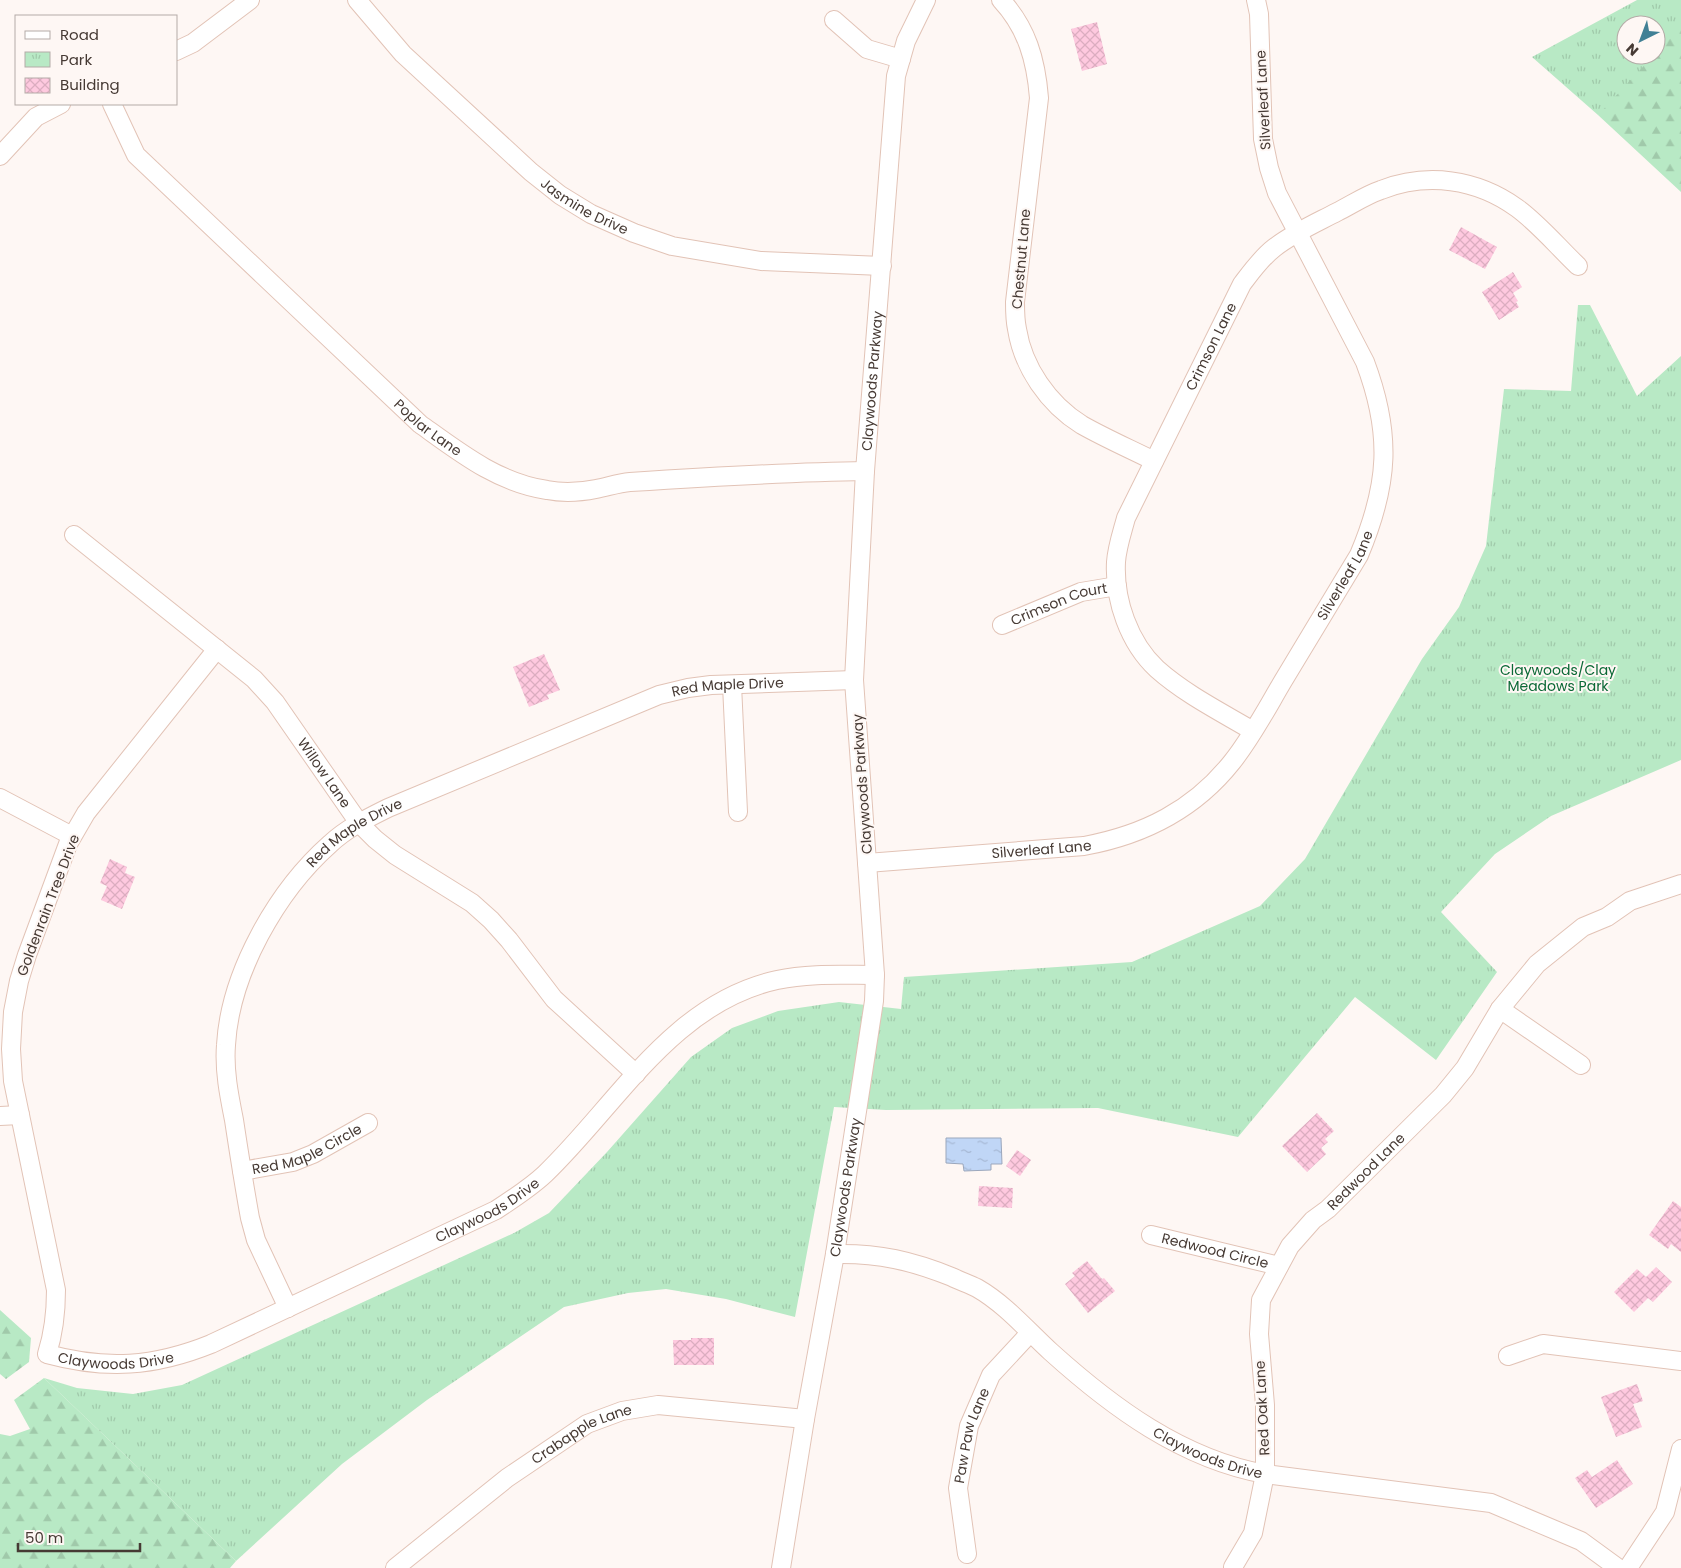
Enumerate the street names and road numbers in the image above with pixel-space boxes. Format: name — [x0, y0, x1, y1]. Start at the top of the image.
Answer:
street label: Silverleaf Lane — [1250, 49, 1276, 150]
street label: Jasmine Drive — [536, 173, 632, 239]
street label: Chestnut Lane — [1007, 208, 1035, 310]
street label: Crimson Lane — [1181, 299, 1241, 394]
street label: Claywoods Parkway — [857, 310, 888, 452]
street label: Poplar Lane — [390, 394, 466, 461]
street label: Silverleaf Lane — [1312, 527, 1378, 624]
street label: Crimson Court — [1007, 578, 1109, 630]
street label: Red Maple Drive — [670, 672, 784, 702]
street label: Claywoods Parkway — [847, 713, 877, 855]
street label: Willow Lane — [293, 734, 356, 812]
street label: Red Maple Drive — [302, 793, 405, 872]
street label: Goldenrain Tree Drive — [12, 831, 84, 979]
street label: Silverleaf Lane — [991, 835, 1093, 863]
street label: Claywoods Parkway — [825, 1116, 866, 1258]
street label: Red Maple Circle — [250, 1118, 366, 1179]
street label: Redwood Lane — [1323, 1128, 1410, 1215]
street label: Claywoods Drive — [432, 1173, 544, 1247]
street label: Redwood Circle — [1160, 1228, 1271, 1273]
street label: Claywoods Drive — [56, 1347, 176, 1374]
street label: Red Oak Lane — [1250, 1360, 1274, 1456]
street label: Paw Paw Lane — [949, 1384, 994, 1485]
street label: Crabapple Lane — [527, 1399, 634, 1469]
street label: Claywoods Drive — [1149, 1422, 1265, 1483]

